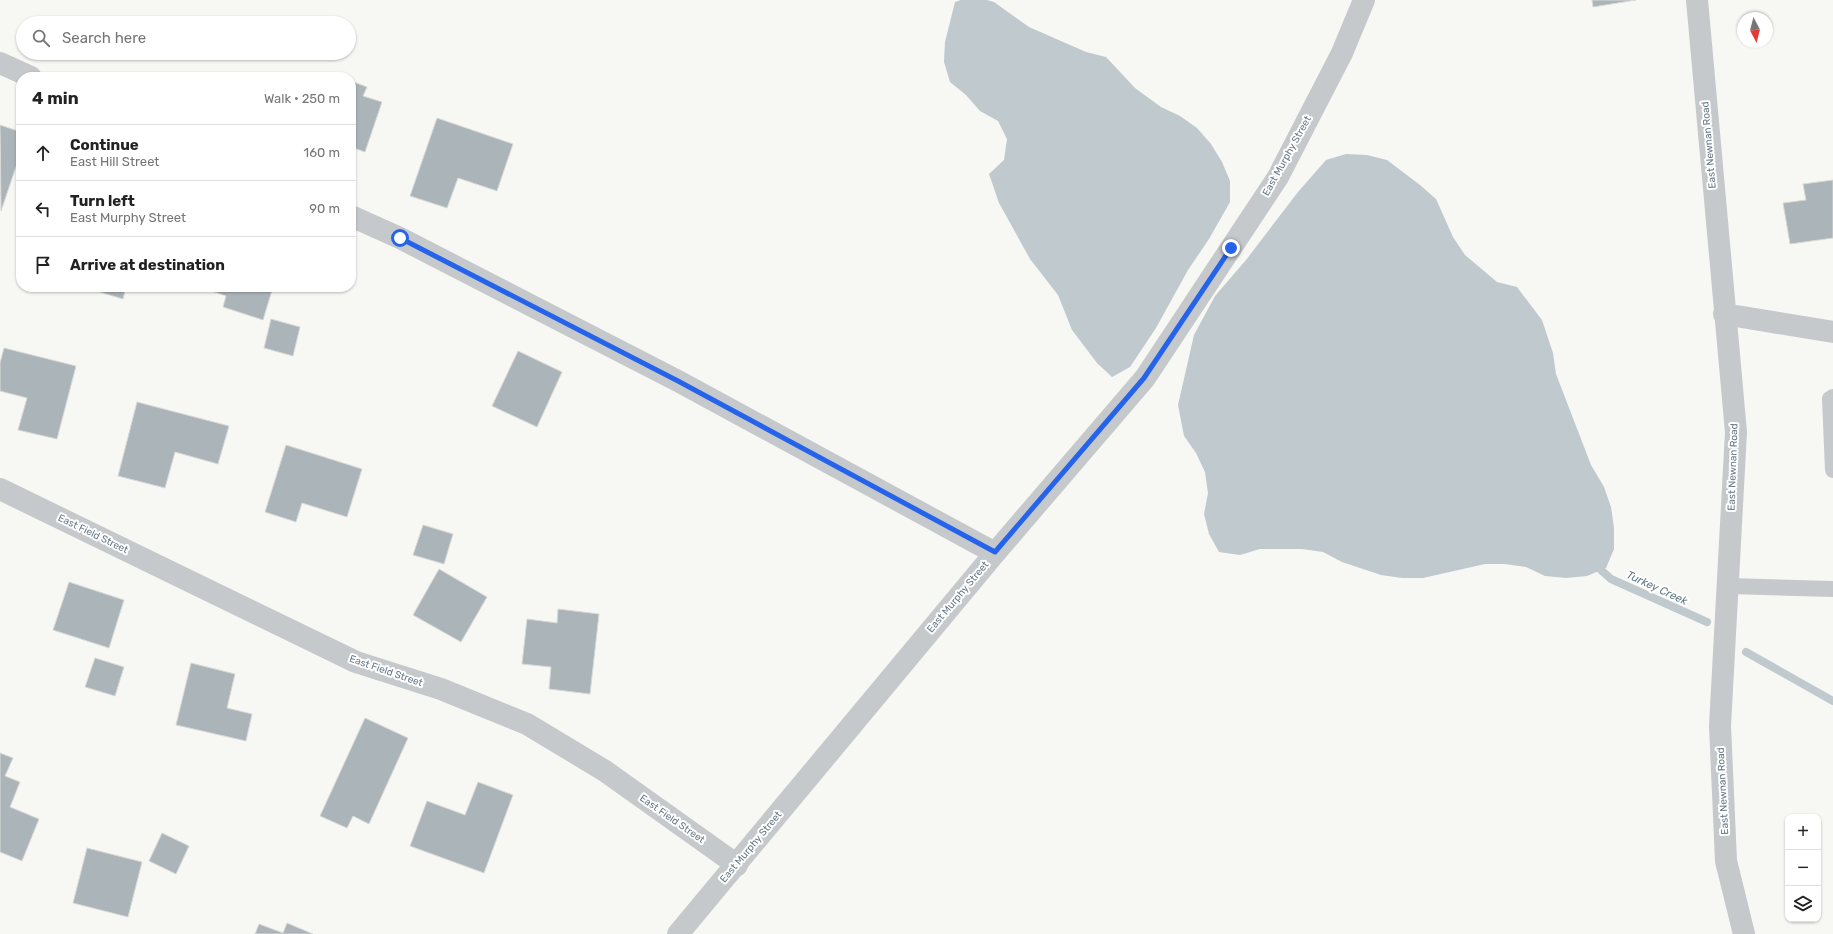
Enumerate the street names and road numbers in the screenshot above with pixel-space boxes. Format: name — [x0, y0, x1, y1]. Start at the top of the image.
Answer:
street label: East Newnan Road — [1699, 101, 1719, 189]
street label: East Murphy Street — [1260, 114, 1314, 198]
street label: East Newnan Road — [1725, 423, 1741, 511]
street label: East Field Street — [56, 512, 130, 556]
street label: East Murphy Street — [925, 559, 991, 635]
street label: East Field Street — [348, 653, 424, 689]
street label: East Newnan Road — [1715, 747, 1731, 835]
street label: East Field Street — [637, 792, 707, 846]
street label: East Murphy Street — [718, 809, 784, 885]

